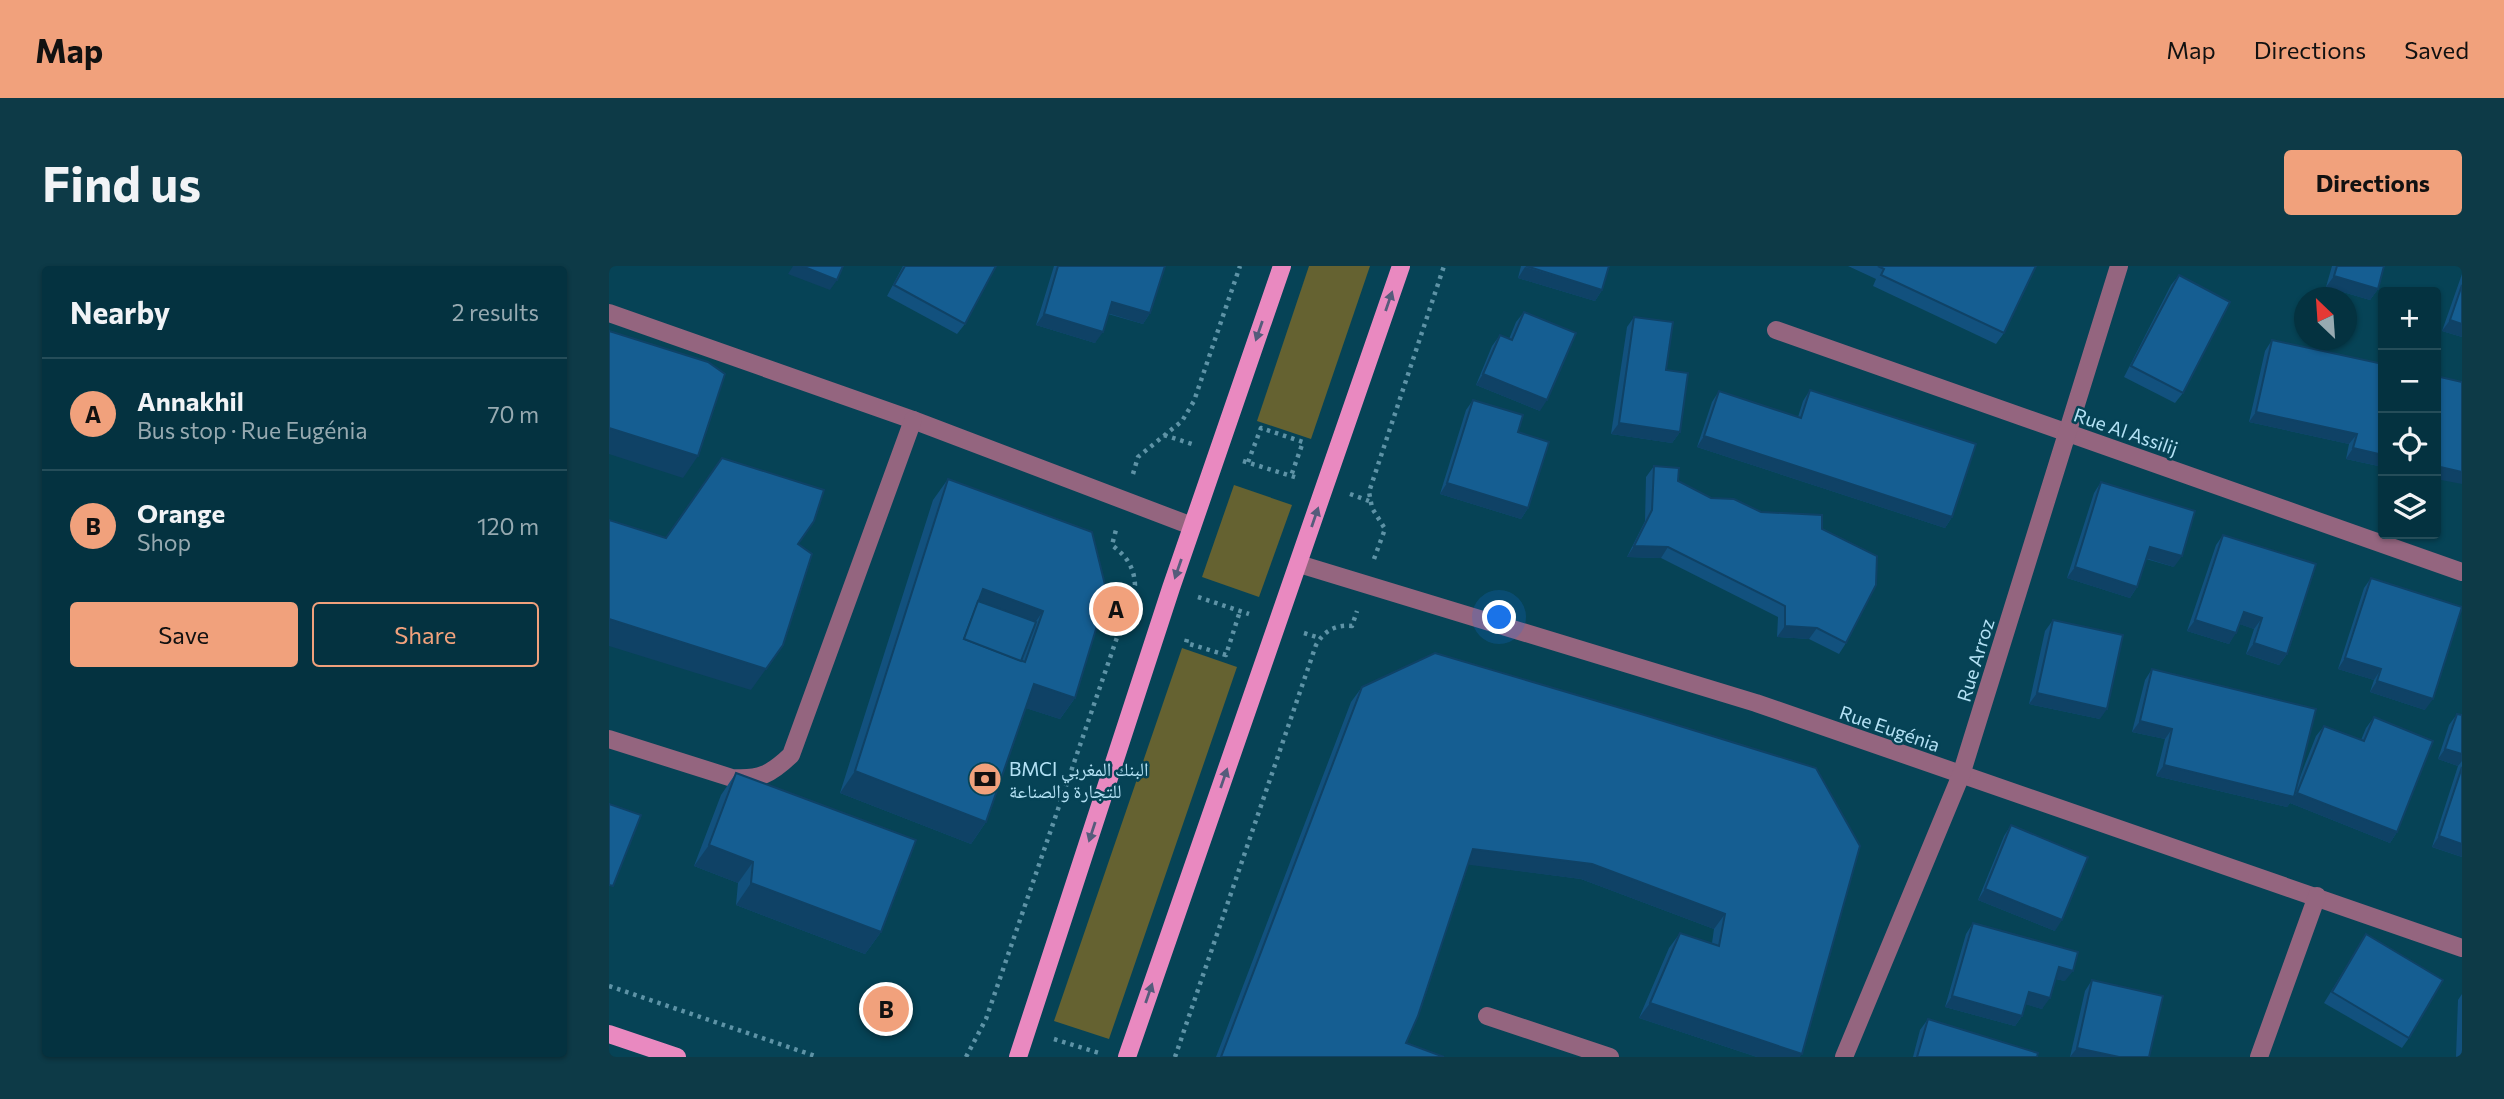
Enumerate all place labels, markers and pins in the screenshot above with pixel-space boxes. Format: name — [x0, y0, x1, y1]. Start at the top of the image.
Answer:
pin: A — [1093, 583, 1139, 635]
place label: BMCI البنك المغربي للتجارة والصناعة — [1009, 757, 1149, 803]
bank icon: BMCI البنك المغربي للتجارة والصناعة — [966, 760, 1004, 798]
pin: B — [863, 983, 909, 1035]

